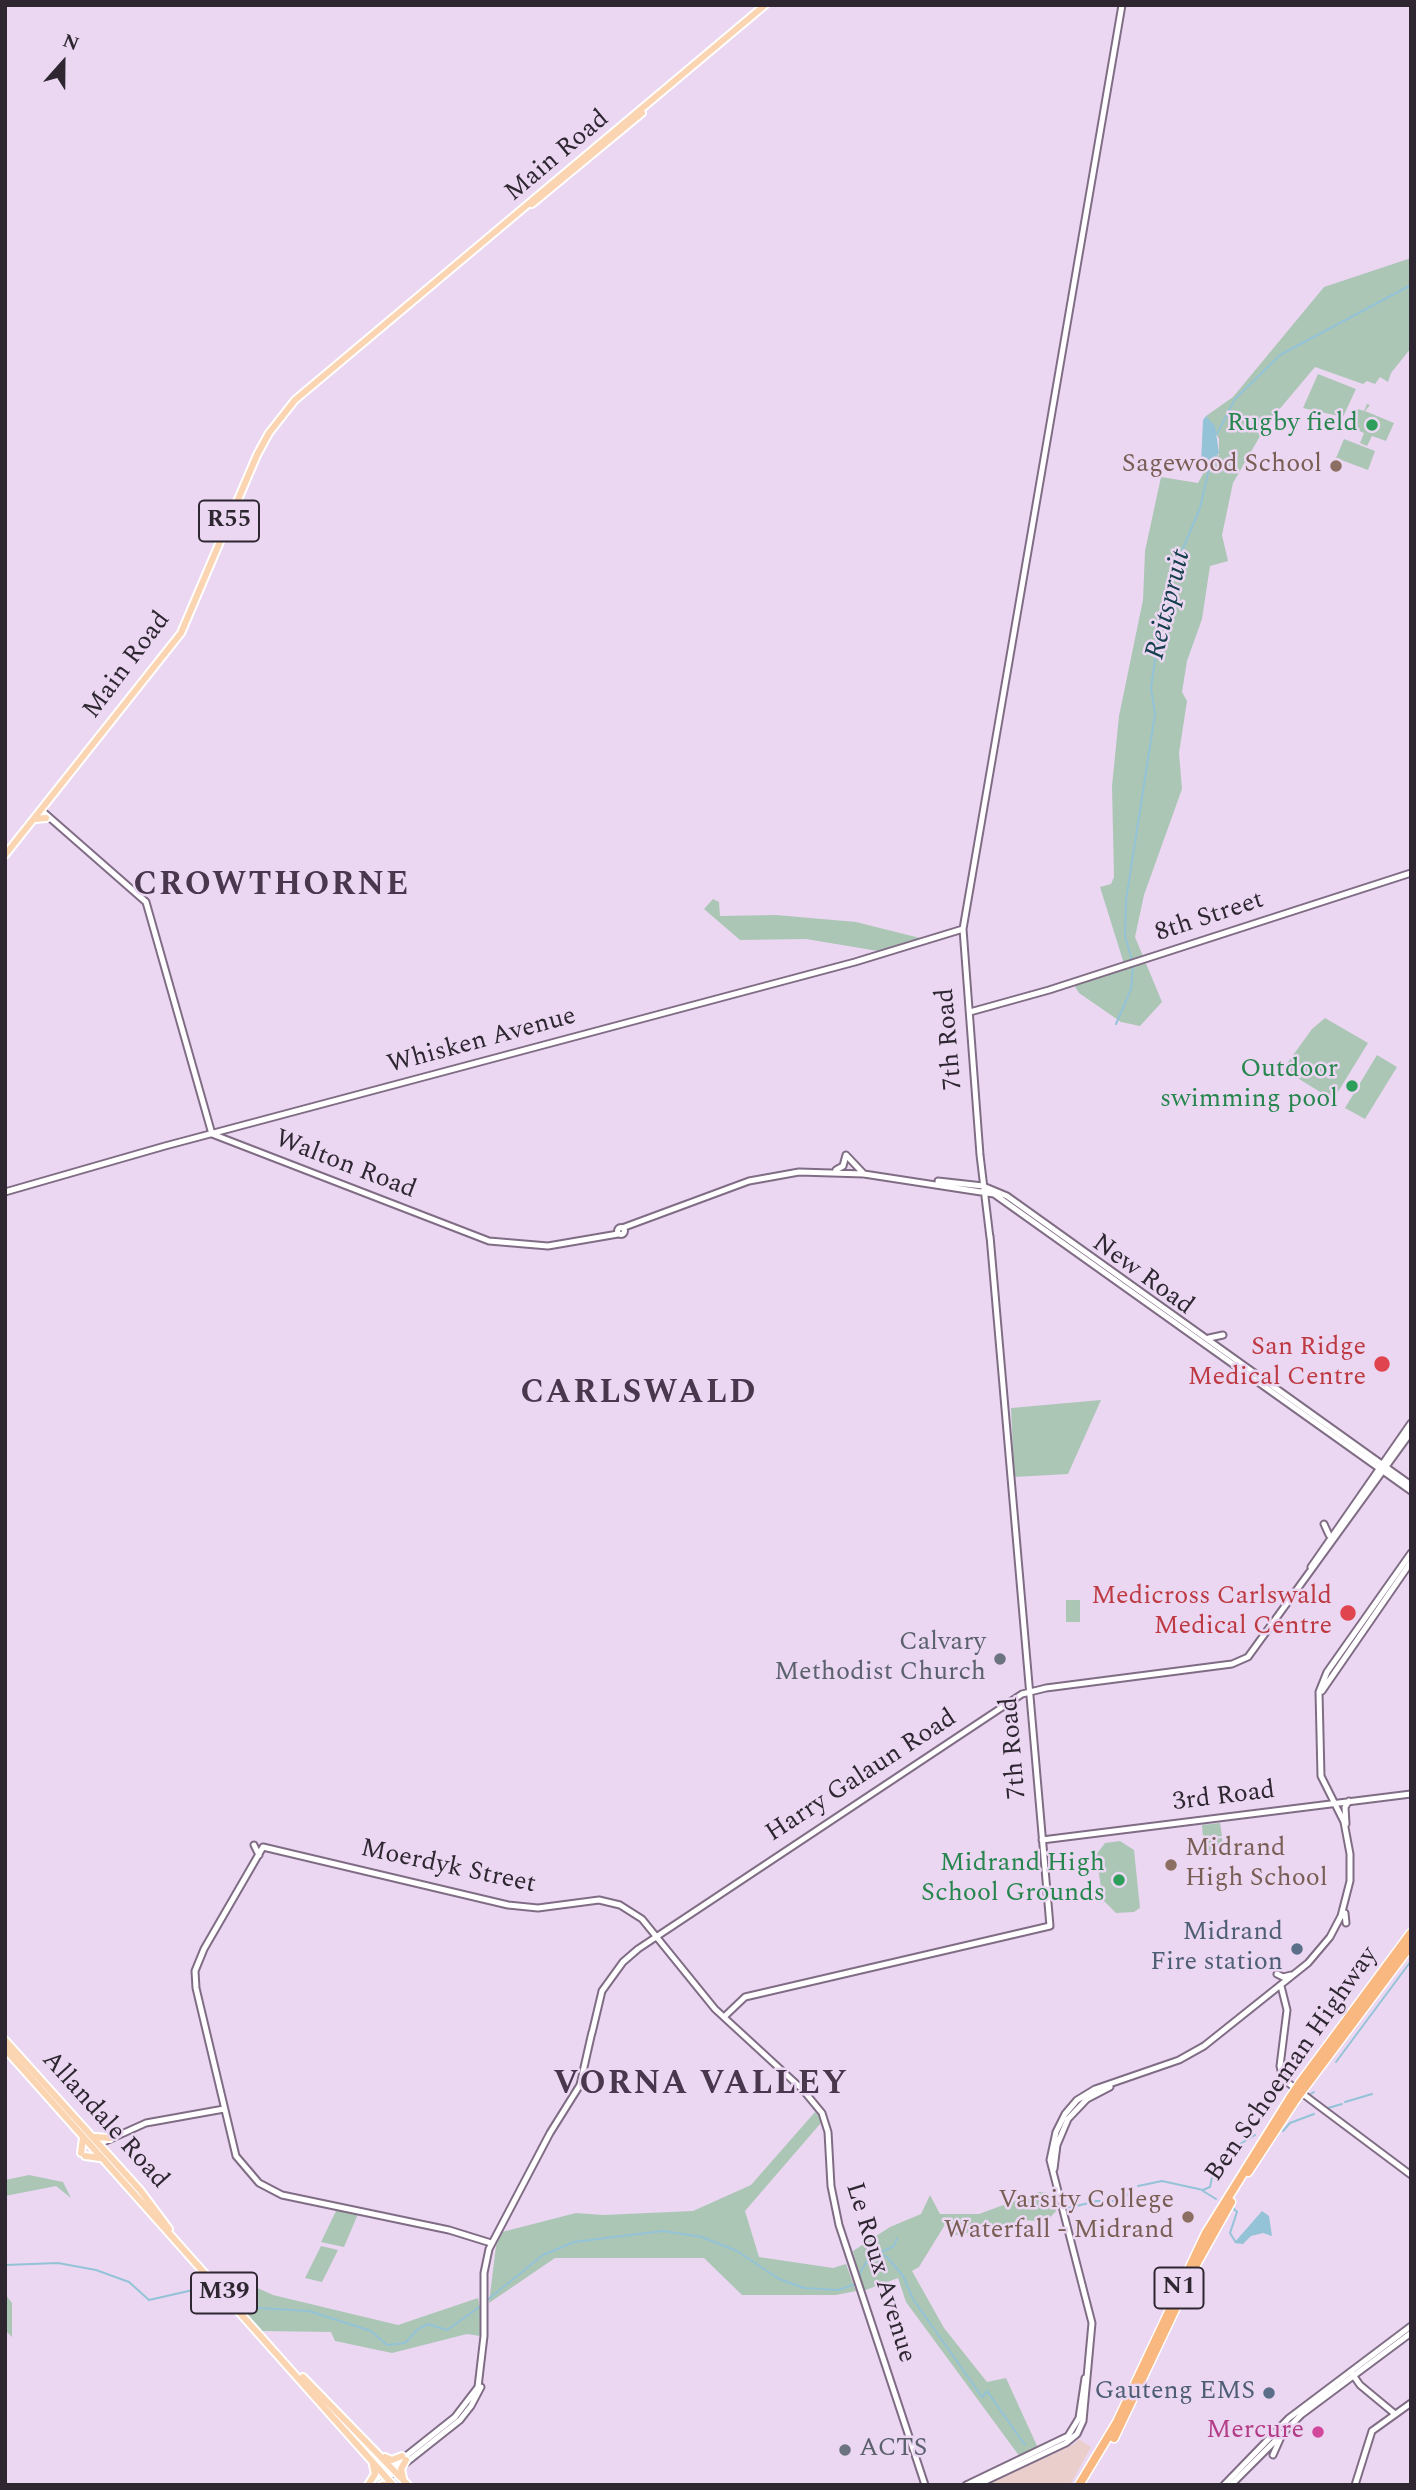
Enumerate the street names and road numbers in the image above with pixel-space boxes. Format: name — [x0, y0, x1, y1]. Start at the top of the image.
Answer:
street label: Main Road — [500, 105, 616, 209]
road number: R55 — [199, 500, 259, 542]
street label: Main Road — [78, 606, 178, 726]
street label: 8th Street — [1152, 886, 1268, 950]
street label: 7th Road — [931, 987, 971, 1091]
street label: Whisken Avenue — [384, 1002, 580, 1082]
street label: Walton Road — [270, 1125, 420, 1207]
street label: New Road — [1085, 1229, 1199, 1323]
street label: 7th Road — [995, 1696, 1035, 1800]
street label: Harry Galaun Road — [761, 1704, 963, 1850]
street label: 3rd Road — [1171, 1776, 1277, 1820]
street label: Moerdyk Street — [358, 1834, 538, 1902]
street label: Ben Schoeman Highway — [1200, 1942, 1386, 2188]
street label: Allandale Road — [34, 2046, 174, 2196]
street label: Le Roux Avenue — [837, 2179, 921, 2367]
road number: N1 — [1154, 2267, 1204, 2308]
road number: M39 — [191, 2272, 257, 2314]

